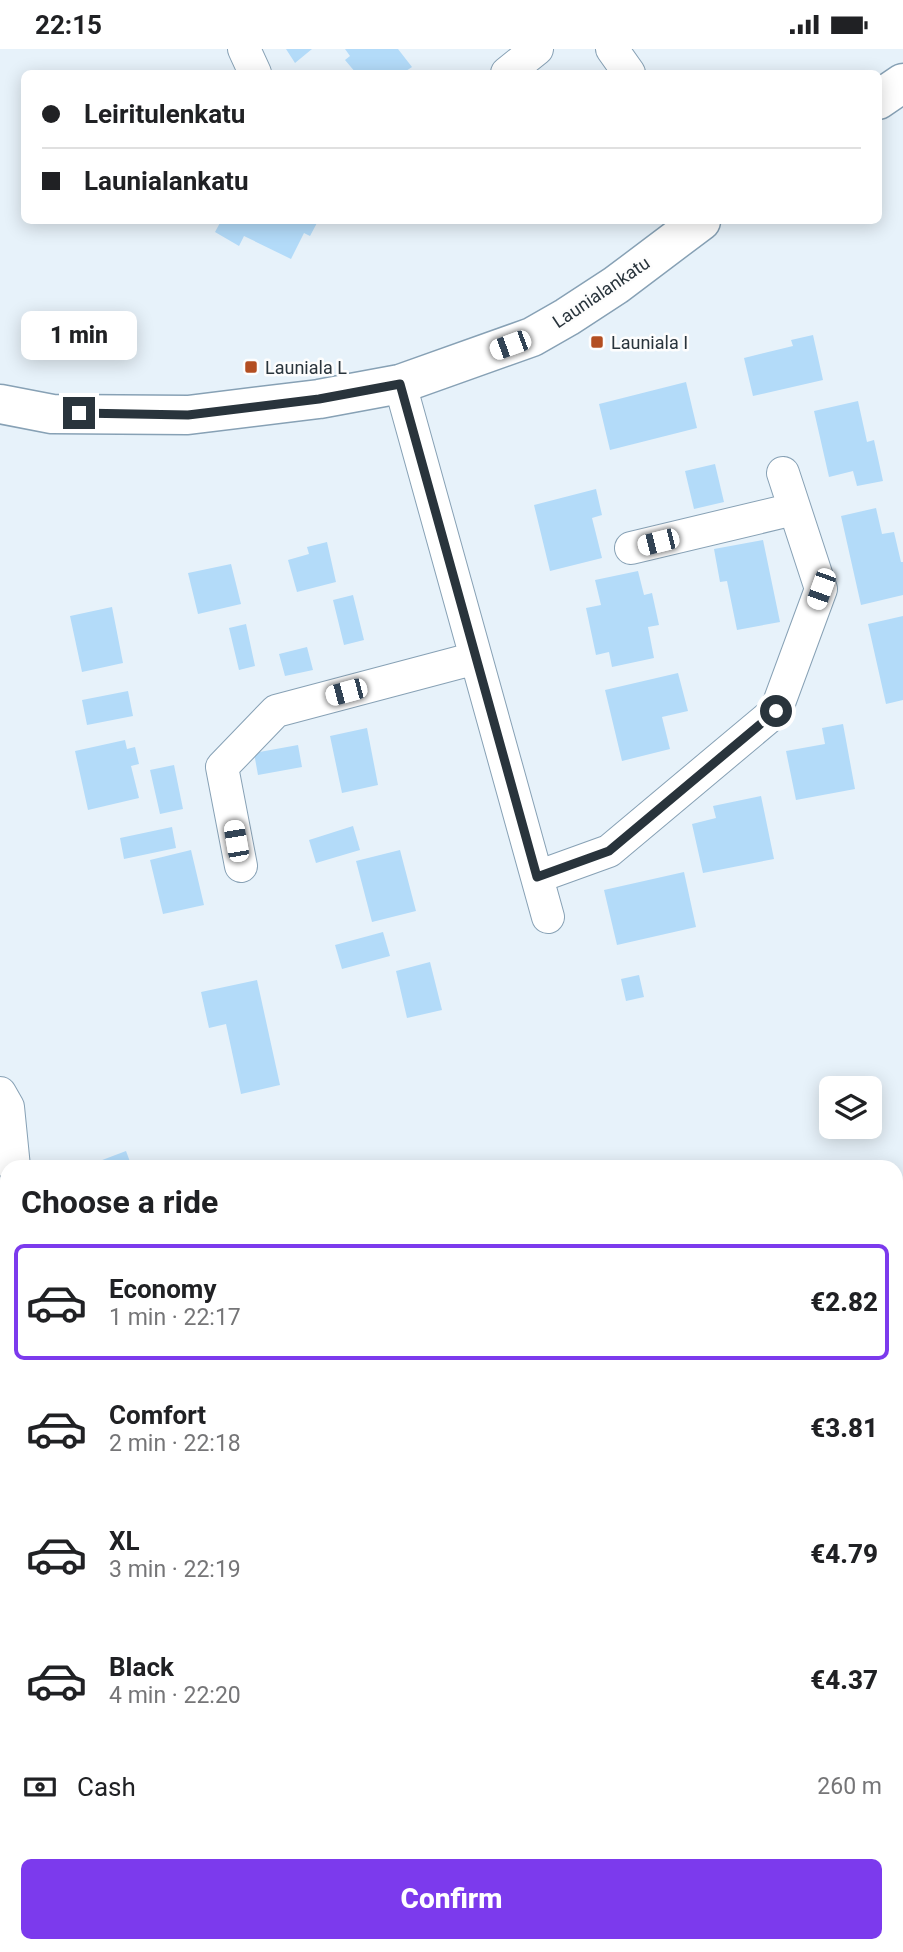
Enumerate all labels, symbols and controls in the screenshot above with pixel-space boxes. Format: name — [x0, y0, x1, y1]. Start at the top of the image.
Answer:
text: 22:15 — [35, 10, 102, 40]
text: Leiritulenkatu — [84, 99, 245, 129]
text: Launialankatu — [84, 166, 248, 196]
street label: Launialankatu — [549, 252, 653, 332]
callout: 1 min — [21, 311, 137, 361]
text: 1 min — [50, 322, 108, 349]
car — [487, 328, 534, 362]
place label: Launiala I — [611, 332, 688, 353]
marker: Launiala I — [589, 334, 605, 350]
place label: Launiala L — [265, 357, 347, 378]
marker: Launiala L — [243, 359, 259, 375]
route end — [63, 397, 95, 429]
car — [636, 527, 681, 557]
car — [804, 566, 839, 612]
car — [323, 676, 370, 708]
route start — [760, 695, 792, 727]
car — [223, 818, 250, 864]
map controls — [819, 1076, 882, 1139]
button: layers — [819, 1076, 882, 1139]
text: Choose a ride — [21, 1183, 218, 1221]
icon: car — [25, 1271, 88, 1334]
text: Economy — [109, 1274, 216, 1304]
text: €2.82 — [810, 1287, 878, 1317]
text: 1 min · 22:17 — [109, 1304, 241, 1331]
icon: car — [25, 1397, 88, 1460]
text: Comfort — [109, 1400, 206, 1430]
text: €3.81 — [810, 1413, 878, 1443]
text: 2 min · 22:18 — [109, 1430, 241, 1457]
icon: car — [25, 1523, 88, 1586]
text: XL — [109, 1526, 140, 1556]
text: €4.79 — [810, 1539, 878, 1569]
text: 3 min · 22:19 — [109, 1556, 241, 1583]
icon: car — [25, 1649, 88, 1712]
text: Black — [109, 1652, 174, 1682]
text: €4.37 — [810, 1665, 878, 1695]
text: 4 min · 22:20 — [109, 1682, 241, 1709]
icon: cash — [21, 1768, 59, 1806]
text: Cash — [77, 1772, 136, 1802]
text: 260 m — [817, 1773, 882, 1800]
button: Confirm — [21, 1859, 882, 1939]

